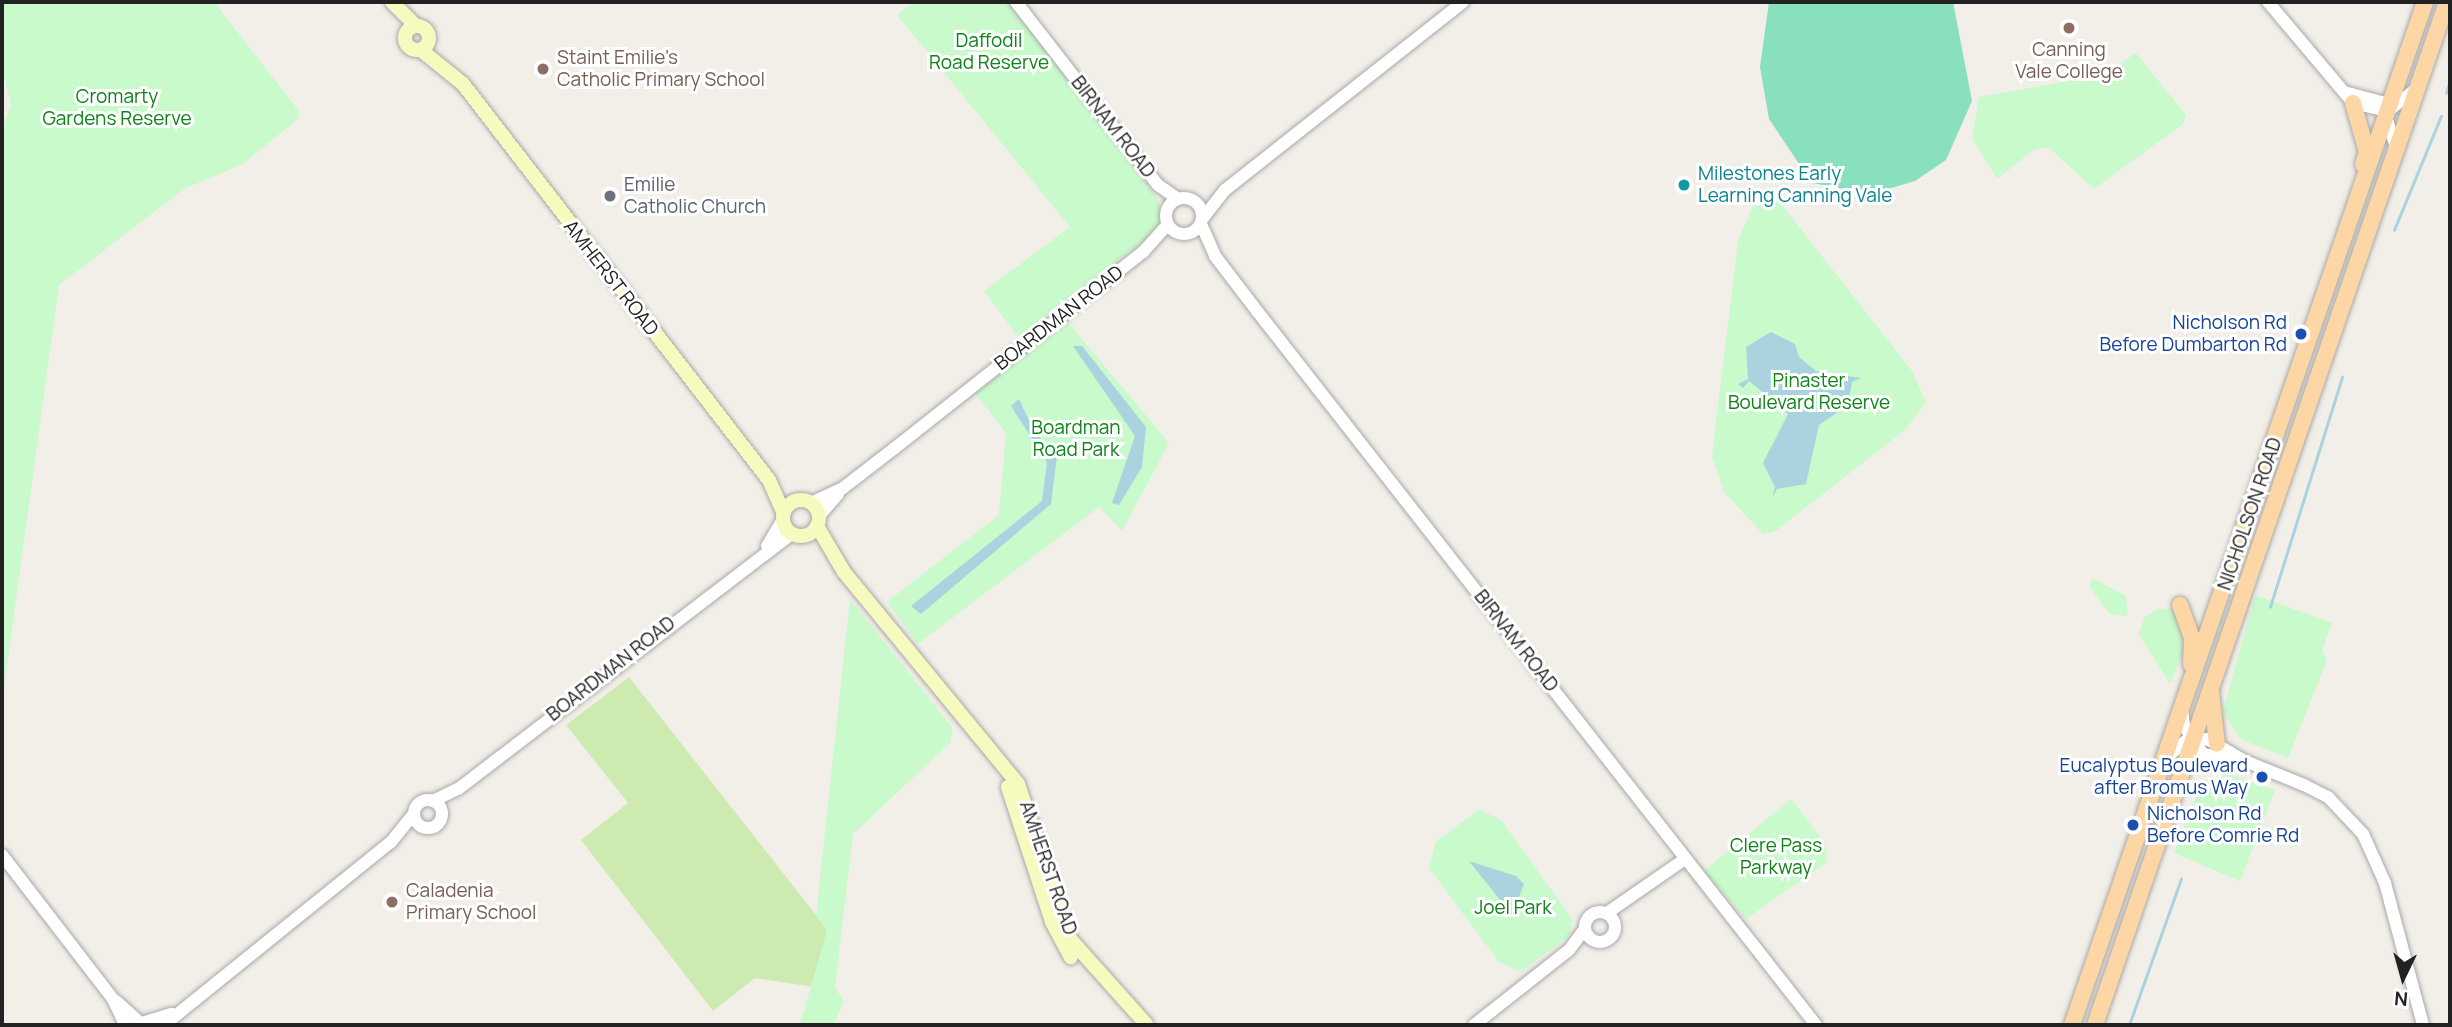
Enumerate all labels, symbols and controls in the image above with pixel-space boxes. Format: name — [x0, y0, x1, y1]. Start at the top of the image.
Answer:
marker: Canning Vale College — [2061, 20, 2077, 36]
park label: Daffodil Road Reserve — [929, 30, 1049, 74]
place label: Canning Vale College — [2015, 39, 2123, 83]
place label: Staint Emilie's Catholic Primary School — [557, 47, 765, 91]
marker: Staint Emilie's Catholic Primary School — [535, 61, 551, 77]
street label: BIRNAM ROAD — [1066, 72, 1160, 182]
park label: Cromarty Gardens Reserve — [42, 86, 192, 130]
place label: Milestones Early Learning Canning Vale — [1698, 163, 1892, 207]
place label: Emilie Catholic Church — [624, 174, 766, 218]
marker: Milestones Early Learning Canning Vale — [1676, 177, 1692, 193]
marker: Emilie Catholic Church — [602, 188, 618, 204]
street label: AMHERST ROAD — [559, 216, 663, 340]
street label: BOARDMAN ROAD — [990, 261, 1128, 375]
place label: Nicholson Rd Before Dumbarton Rd — [2099, 312, 2287, 356]
marker: Nicholson Rd Before Dumbarton Rd — [2293, 326, 2309, 342]
park label: Pinaster Boulevard Reserve — [1728, 370, 1890, 414]
park label: Boardman Road Park — [1031, 417, 1121, 461]
street label: NICHOLSON ROAD — [2213, 435, 2287, 593]
street label: BIRNAM ROAD — [1469, 586, 1563, 696]
street label: BOARDMAN ROAD — [542, 612, 680, 726]
place label: Eucalyptus Boulevard after Bromus Way — [2060, 755, 2248, 799]
marker: Eucalyptus Boulevard after Bromus Way — [2254, 769, 2270, 785]
street label: AMHERST ROAD — [1014, 798, 1082, 938]
place label: Nicholson Rd Before Comrie Rd — [2147, 803, 2299, 847]
marker: Nicholson Rd Before Comrie Rd — [2125, 817, 2141, 833]
park label: Clere Pass Parkway — [1730, 835, 1822, 879]
place label: Caladenia Primary School — [406, 880, 536, 924]
marker: Caladenia Primary School — [384, 894, 400, 910]
park label: Joel Park — [1474, 897, 1552, 919]
north arrow — [2368, 943, 2438, 1013]
text: N — [2393, 985, 2409, 1012]

